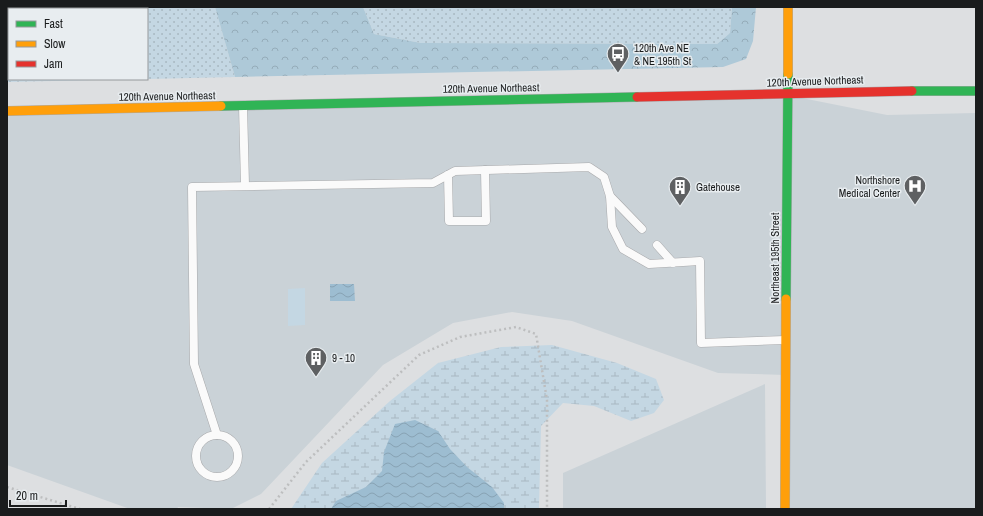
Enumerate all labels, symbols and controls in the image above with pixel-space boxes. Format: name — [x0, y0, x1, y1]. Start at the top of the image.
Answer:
legend — [8, 8, 148, 80]
text: Fast — [44, 16, 63, 32]
text: Slow — [44, 36, 66, 52]
bus stop icon: 120th Ave NE & NE 195th St — [605, 41, 631, 74]
place label: 120th Ave NE & NE 195th St — [634, 41, 692, 68]
text: Jam — [44, 56, 63, 72]
street label: 120th Avenue Northeast — [766, 72, 864, 90]
street label: 120th Avenue Northeast — [443, 80, 540, 96]
street label: 120th Avenue Northeast — [119, 88, 216, 104]
place label: Northshore Medical Center — [839, 173, 900, 200]
hospital icon: Northshore Medical Center — [902, 173, 928, 206]
building icon: Gatehouse — [667, 174, 693, 207]
place label: Gatehouse — [696, 180, 740, 194]
street label: Northeast 195th Street — [768, 212, 782, 303]
building icon: 9 - 10 — [303, 345, 329, 378]
place label: 9 - 10 — [332, 351, 355, 365]
scale bar — [10, 482, 66, 508]
text: 20 m — [16, 488, 38, 504]

